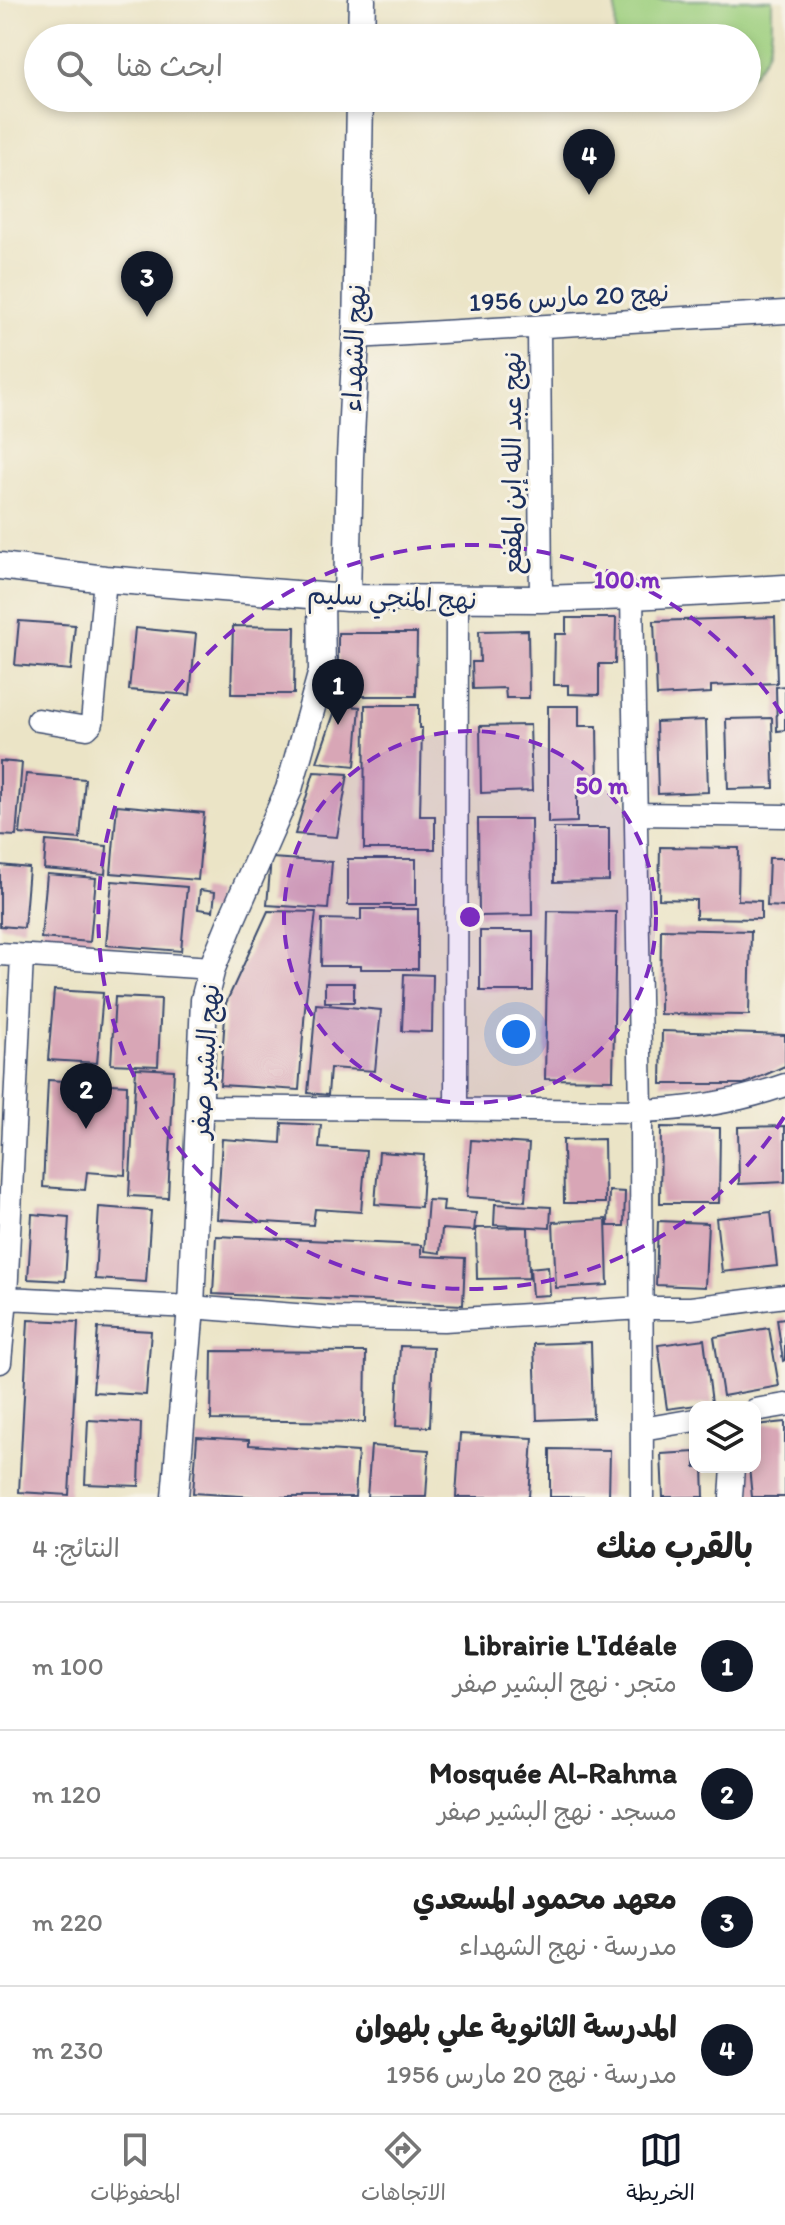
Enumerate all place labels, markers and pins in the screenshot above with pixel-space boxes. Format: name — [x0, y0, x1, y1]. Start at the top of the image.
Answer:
pin: 4 — [563, 129, 615, 195]
pin: 3 — [121, 251, 173, 317]
pin: 1 — [312, 659, 364, 725]
centre of rings — [456, 903, 484, 931]
pin: 2 — [60, 1063, 112, 1129]

